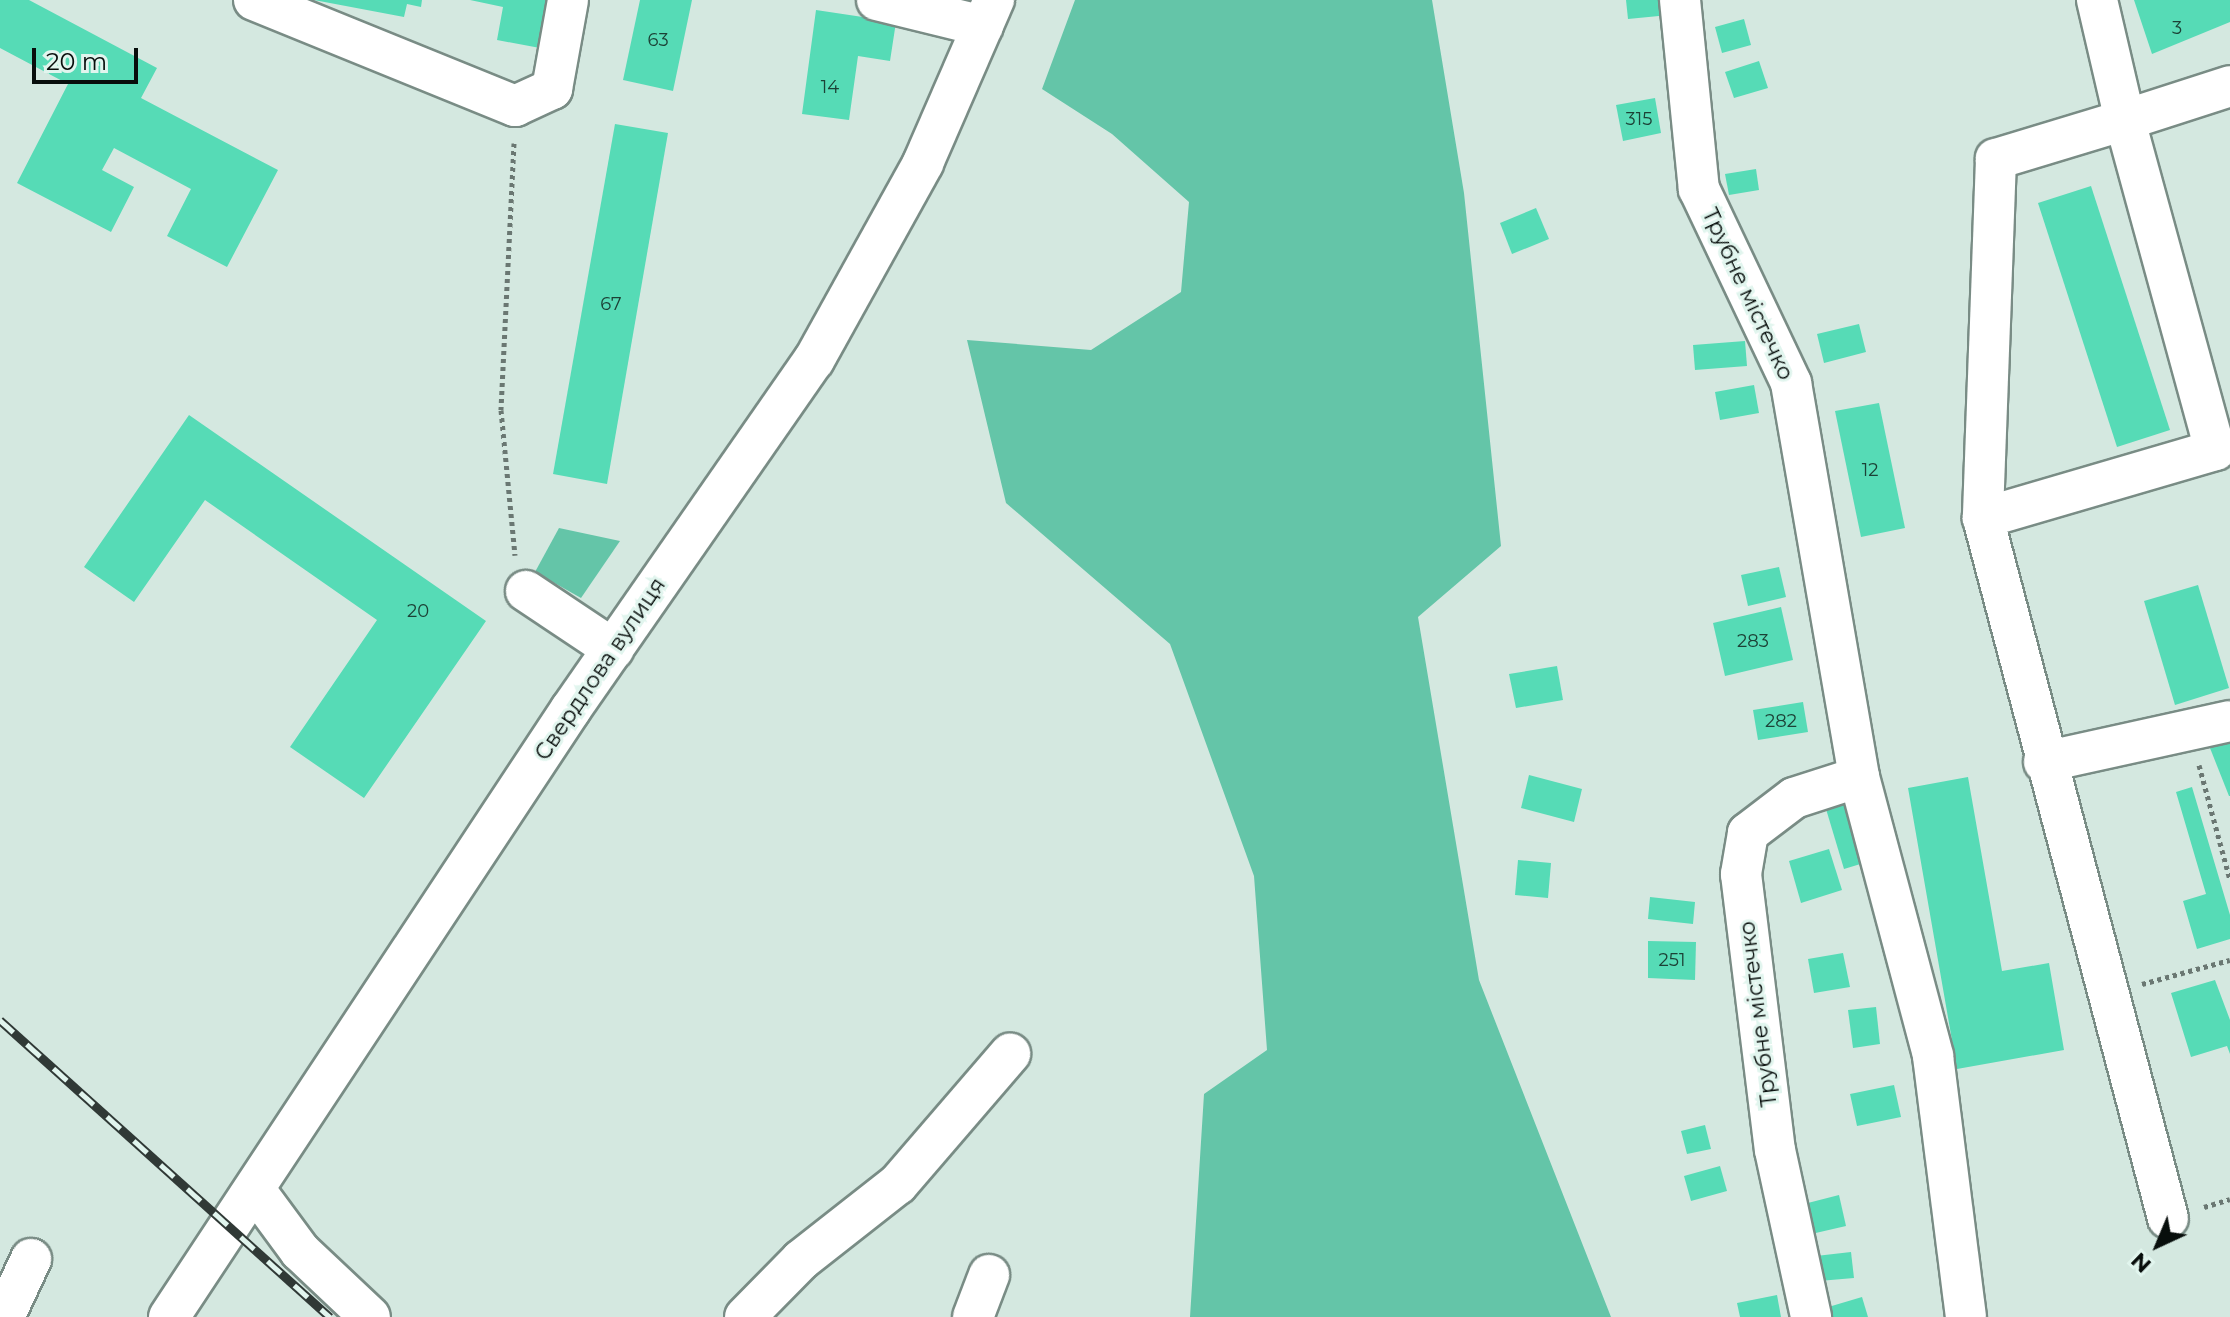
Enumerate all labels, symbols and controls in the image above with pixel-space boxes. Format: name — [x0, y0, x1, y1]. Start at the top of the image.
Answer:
house number: 3 — [2172, 17, 2182, 39]
house number: 63 — [647, 29, 669, 51]
scale bar — [36, 32, 142, 82]
text: 20 m — [46, 47, 107, 76]
house number: 14 — [821, 76, 839, 98]
house number: 315 — [1626, 108, 1652, 130]
street label: Трубне містечко — [1697, 204, 1799, 384]
house number: 67 — [600, 293, 622, 315]
house number: 12 — [1862, 459, 1878, 481]
street label: Свердлова вулиця — [529, 573, 671, 765]
house number: 20 — [407, 600, 429, 622]
house number: 283 — [1737, 630, 1769, 652]
house number: 282 — [1765, 710, 1797, 732]
street label: Трубне містечко — [1734, 920, 1782, 1108]
house number: 251 — [1659, 949, 1685, 971]
north arrow — [2118, 1205, 2198, 1285]
text: N — [2125, 1247, 2157, 1279]

